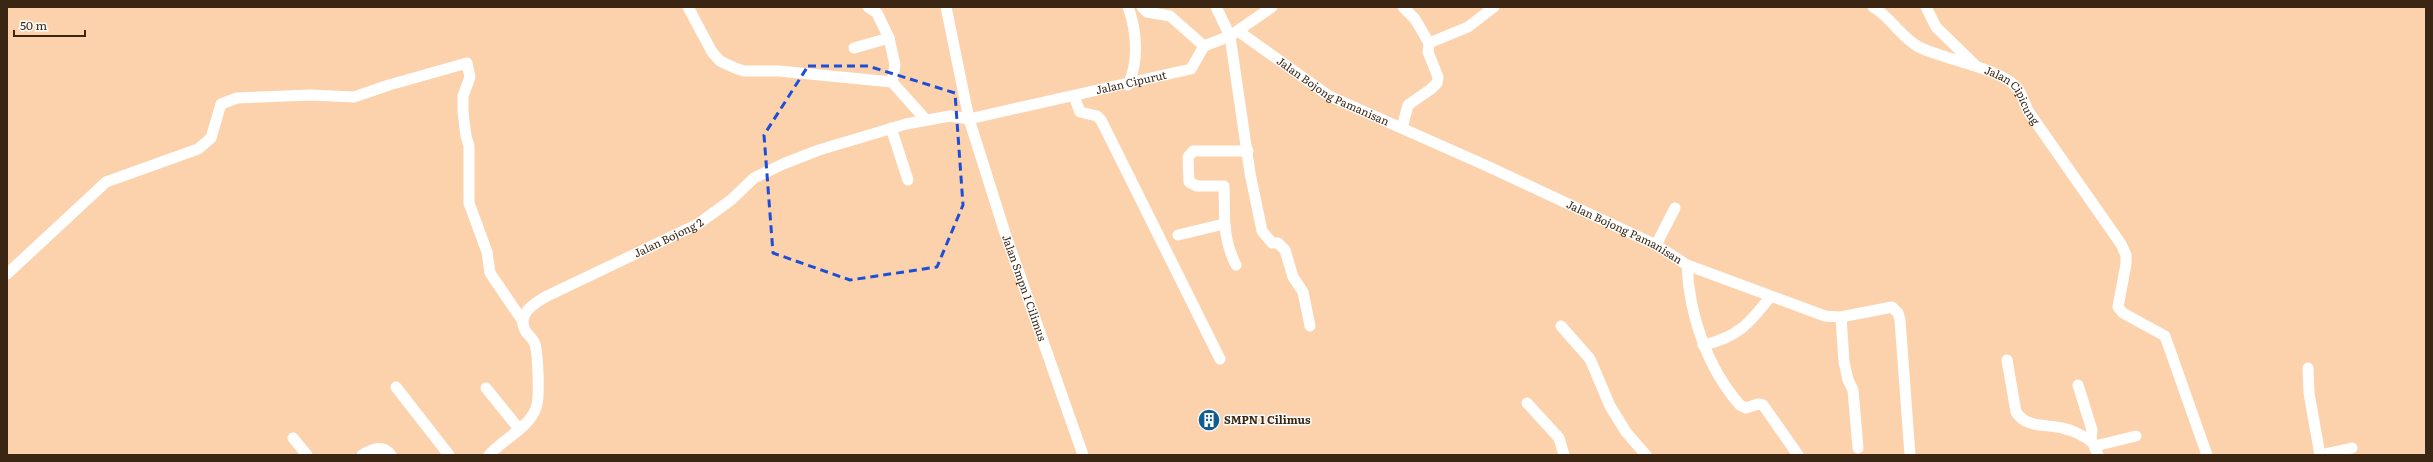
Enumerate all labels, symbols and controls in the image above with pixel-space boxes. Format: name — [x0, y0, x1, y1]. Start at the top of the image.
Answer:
scale bar — [14, 12, 85, 38]
text: 50 m — [20, 16, 47, 34]
street label: Jalan Bojong Pamanisan — [1274, 52, 1392, 129]
street label: Jalan Cipicung — [1982, 61, 2045, 128]
street label: Jalan Cipurut — [1094, 66, 1168, 97]
street label: Jalan Bojong Pamanisan — [1564, 195, 1686, 267]
street label: Jalan Bojong 2 — [631, 214, 707, 261]
street label: Jalan Smpn 1 Cilimus — [999, 232, 1051, 343]
building icon: SMPN 1 Cilimus — [1196, 407, 1222, 433]
place label: SMPN 1 Cilimus — [1224, 411, 1311, 427]

